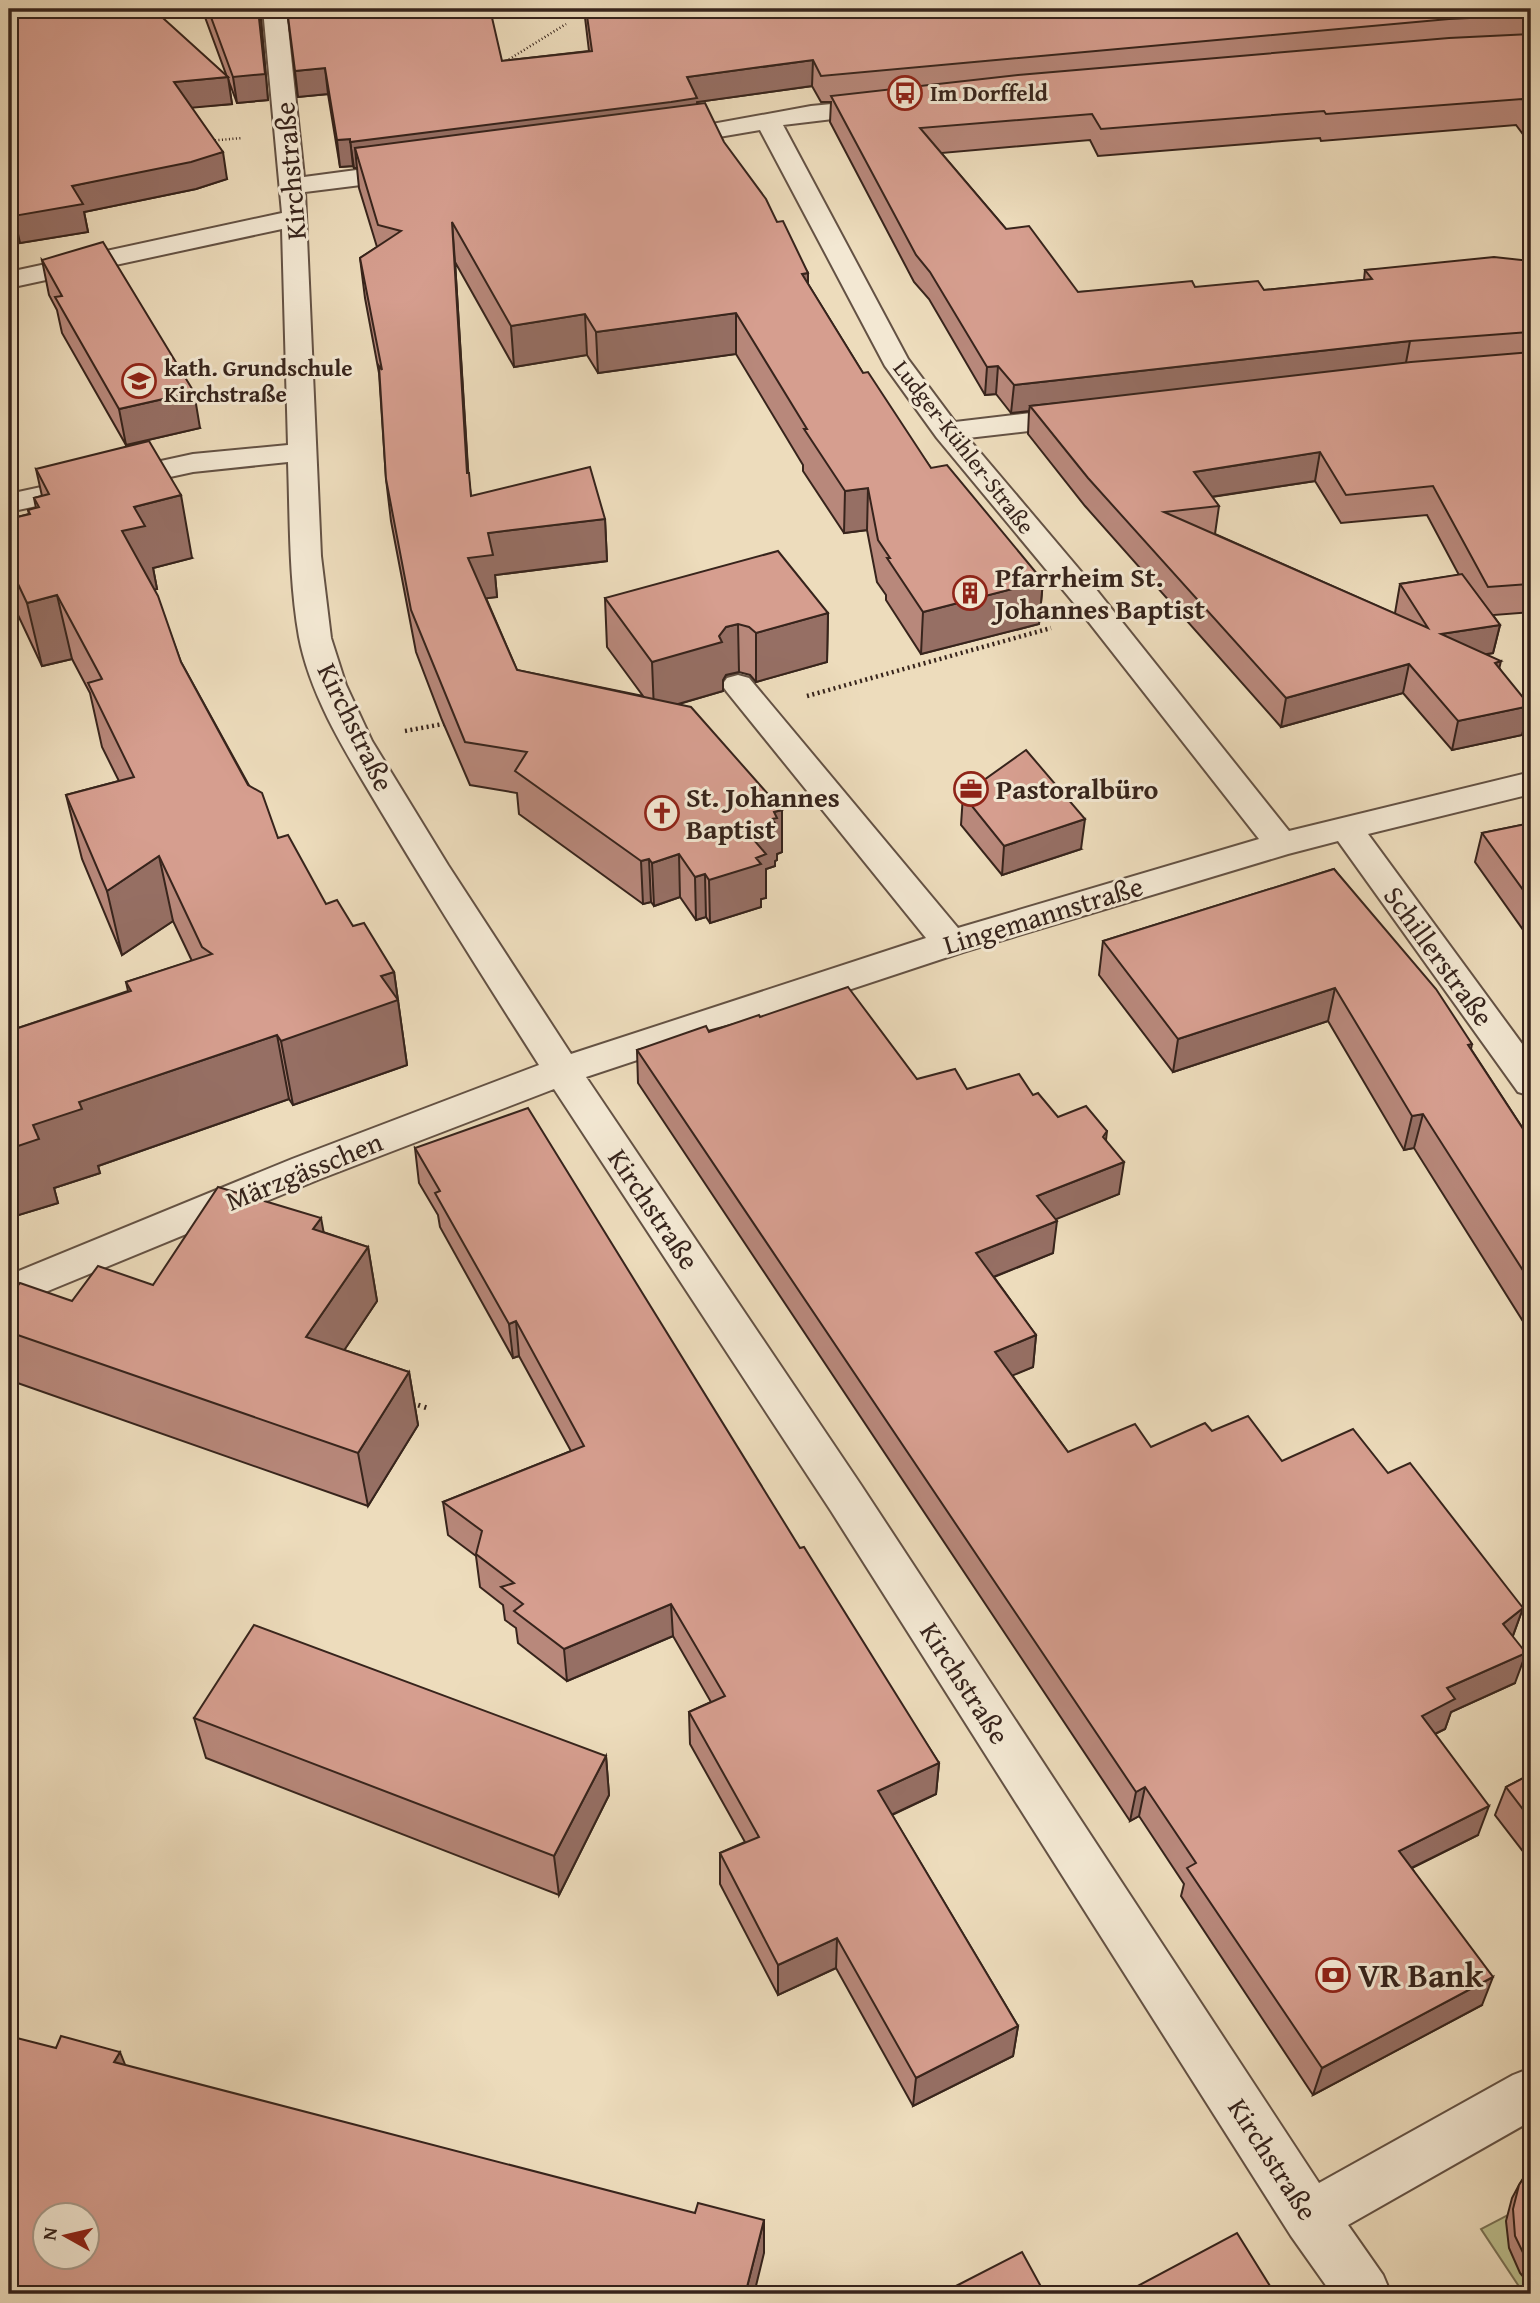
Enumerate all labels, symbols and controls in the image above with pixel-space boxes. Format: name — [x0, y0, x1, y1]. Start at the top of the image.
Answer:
bus stop icon: Im Dorffeld — [886, 74, 924, 112]
place label: Im Dorffeld — [930, 76, 1049, 109]
street label: Kirchstraße — [263, 100, 316, 242]
place label: kath. Grundschule Kirchstraße — [164, 351, 353, 410]
street label: Ludger-Kühler-Straße — [886, 353, 1043, 541]
school or university icon: kath. Grundschule Kirchstraße — [120, 362, 158, 400]
place label: Pfarrheim St. Johannes Baptist — [991, 556, 1205, 629]
building icon: Pfarrheim St. Johannes Baptist — [951, 574, 989, 612]
street label: Kirchstraße — [308, 656, 405, 798]
place label: Pastoralbüro — [996, 768, 1159, 809]
office icon: Pastoralbüro — [952, 770, 990, 808]
place label: St. Johannes Baptist — [686, 776, 840, 849]
church icon: St. Johannes Baptist — [643, 794, 681, 832]
street label: Lingemannstraße — [938, 865, 1148, 964]
street label: Schillerstraße — [1374, 877, 1504, 1034]
street label: Märzgässchen — [219, 1120, 389, 1221]
street label: Kirchstraße — [599, 1140, 710, 1278]
street label: Kirchstraße — [911, 1614, 1020, 1752]
place label: VR Bank — [1358, 1951, 1484, 1999]
bank icon: VR Bank — [1314, 1956, 1352, 1994]
street label: Kirchstraße — [1219, 2090, 1328, 2228]
north arrow — [32, 2202, 102, 2272]
text: N — [34, 2225, 64, 2242]

